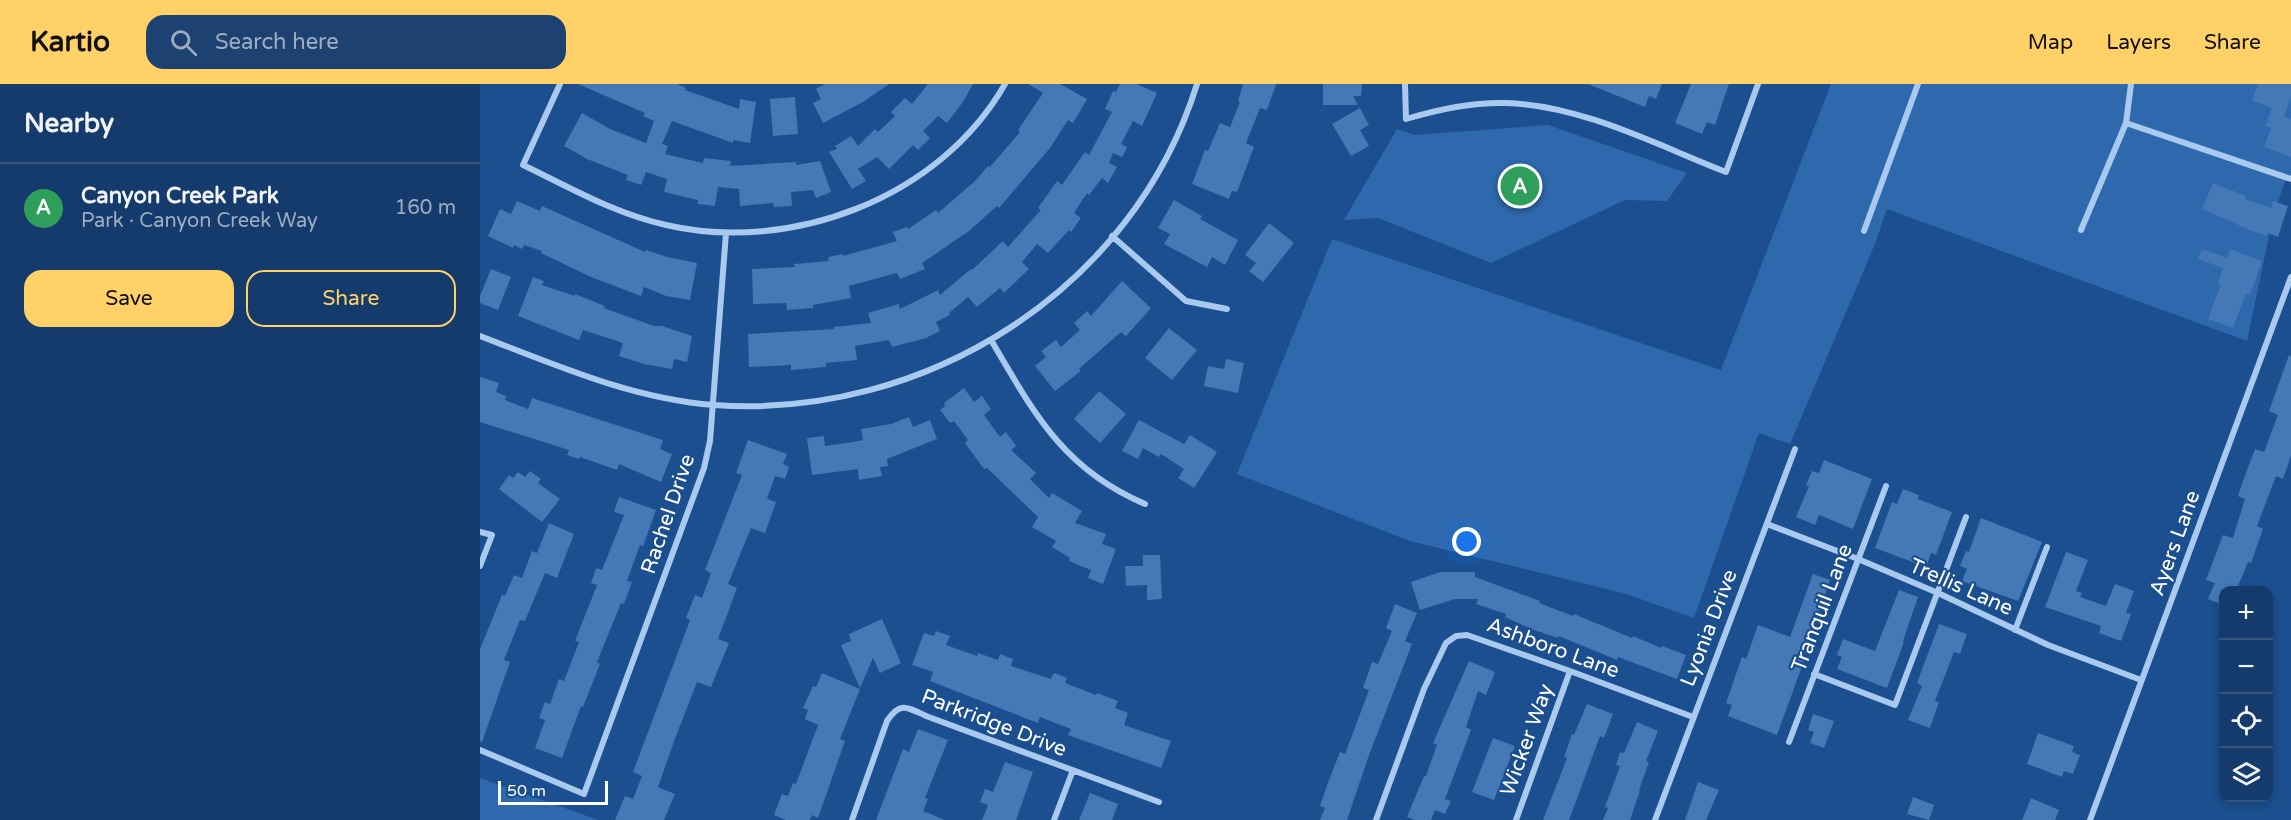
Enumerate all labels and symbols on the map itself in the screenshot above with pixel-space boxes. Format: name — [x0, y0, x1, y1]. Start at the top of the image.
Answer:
pin: A — [1500, 164, 1540, 208]
street label: Rachel Drive — [636, 451, 700, 577]
street label: Ayers Lane — [2144, 487, 2206, 599]
your location — [1452, 527, 1481, 556]
street label: Tranquil Lane — [1786, 541, 1858, 675]
street label: Trellis Lane — [1905, 553, 2017, 621]
street label: Lyonia Drive — [1675, 566, 1743, 690]
street label: Ashboro Lane — [1483, 612, 1623, 684]
street label: Wicker Way — [1495, 681, 1559, 799]
street label: Parkridge Drive — [918, 684, 1070, 762]
scale bar — [498, 778, 608, 806]

